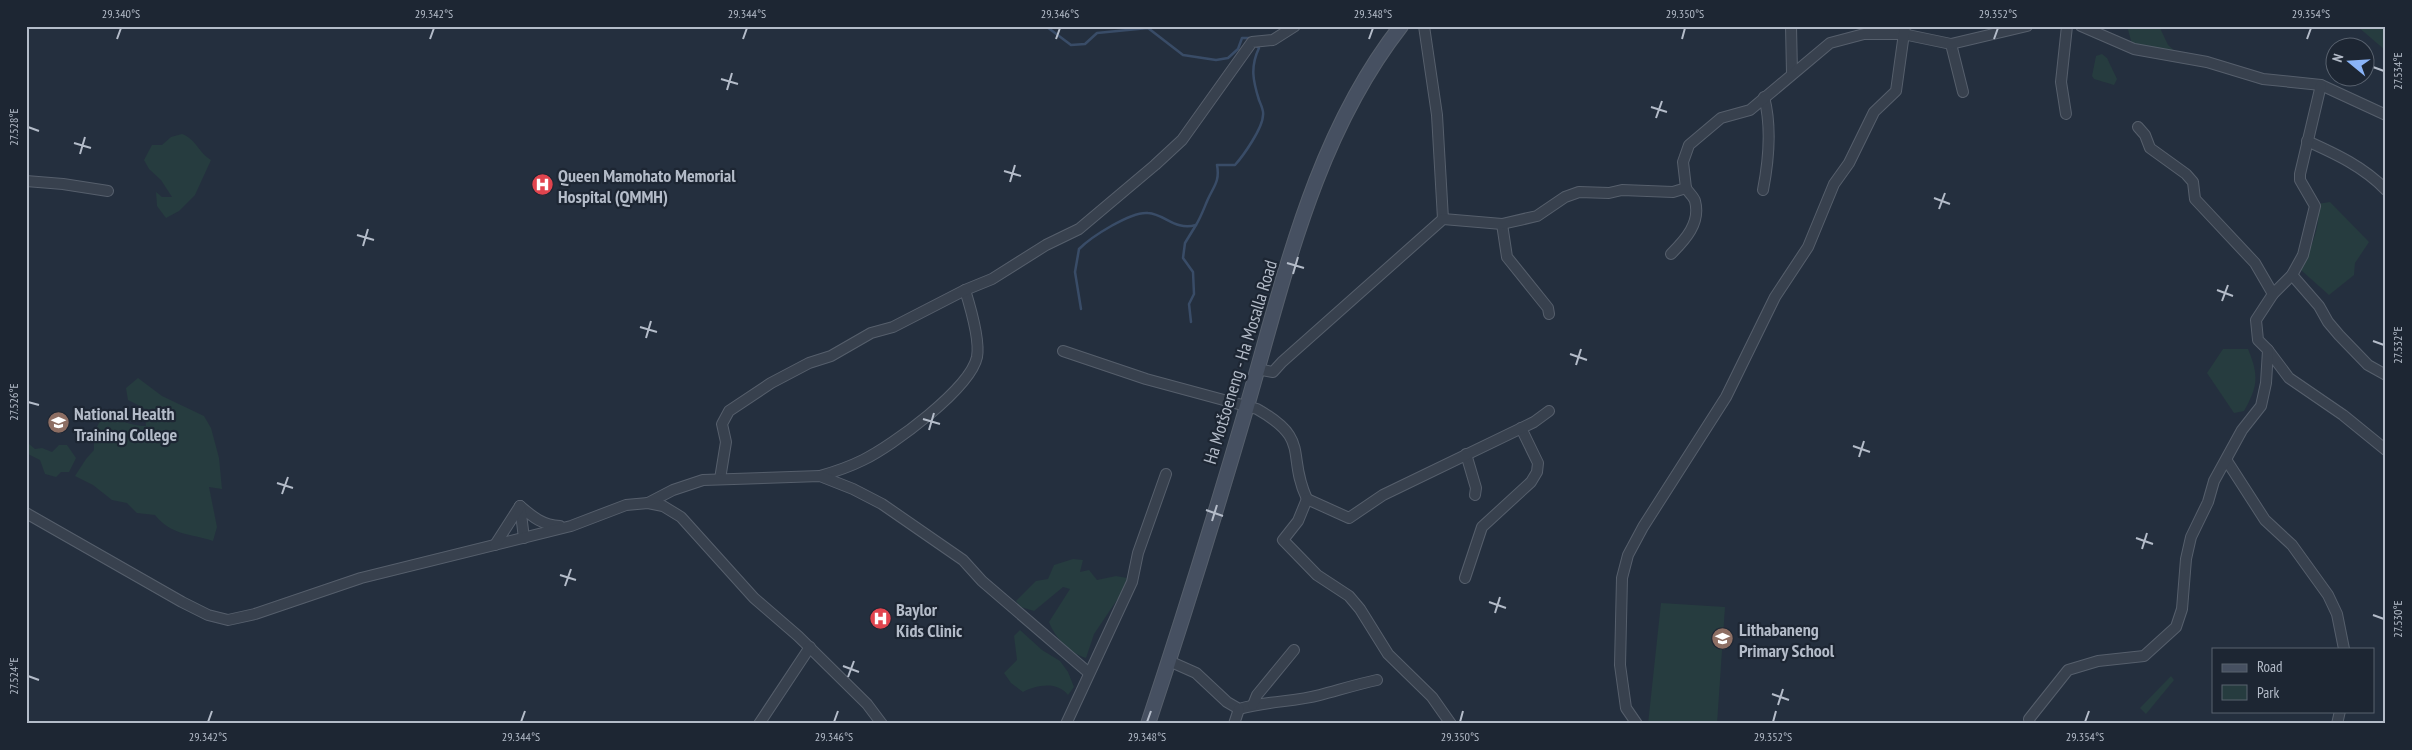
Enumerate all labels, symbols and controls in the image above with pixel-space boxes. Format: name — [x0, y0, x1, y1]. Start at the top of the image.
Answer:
text: 29.340°S — [102, 6, 140, 21]
text: 29.342°S — [415, 6, 453, 21]
text: 29.344°S — [728, 6, 766, 21]
text: 29.346°S — [1041, 6, 1079, 21]
text: 29.348°S — [1354, 6, 1392, 21]
text: 29.350°S — [1666, 6, 1704, 21]
text: 29.352°S — [1979, 6, 2017, 21]
text: 29.354°S — [2292, 6, 2330, 21]
north arrow — [2324, 38, 2374, 88]
text: N — [2328, 52, 2347, 64]
text: 27.534°E — [2390, 52, 2405, 90]
text: 27.528°E — [6, 108, 21, 146]
place label: Queen Mamohato Memorial Hospital (QMMH) — [558, 164, 736, 208]
hospital icon: Queen Mamohato Memorial Hospital (QMMH) — [530, 173, 554, 197]
street label: Ha Motšoeneng - Ha Mosalla Road — [1198, 257, 1282, 467]
text: 27.532°E — [2390, 326, 2405, 364]
text: 27.526°E — [6, 383, 21, 421]
place label: National Health Training College — [74, 402, 178, 446]
school or university icon: National Health Training College — [46, 411, 70, 435]
place label: Baylor Kids Clinic — [896, 598, 963, 642]
text: 27.530°E — [2390, 600, 2405, 638]
hospital icon: Baylor Kids Clinic — [868, 607, 892, 631]
place label: Lithabaneng Primary School — [1739, 618, 1835, 662]
school or university icon: Lithabaneng Primary School — [1711, 627, 1735, 651]
legend — [2212, 648, 2374, 712]
text: 27.524°E — [6, 657, 21, 695]
text: Road — [2257, 657, 2283, 676]
text: Park — [2257, 683, 2279, 702]
text: 29.342°S — [189, 729, 227, 744]
text: 29.344°S — [502, 729, 540, 744]
text: 29.346°S — [815, 729, 853, 744]
text: 29.348°S — [1128, 729, 1166, 744]
text: 29.350°S — [1441, 729, 1479, 744]
text: 29.352°S — [1754, 729, 1792, 744]
text: 29.354°S — [2066, 729, 2104, 744]

